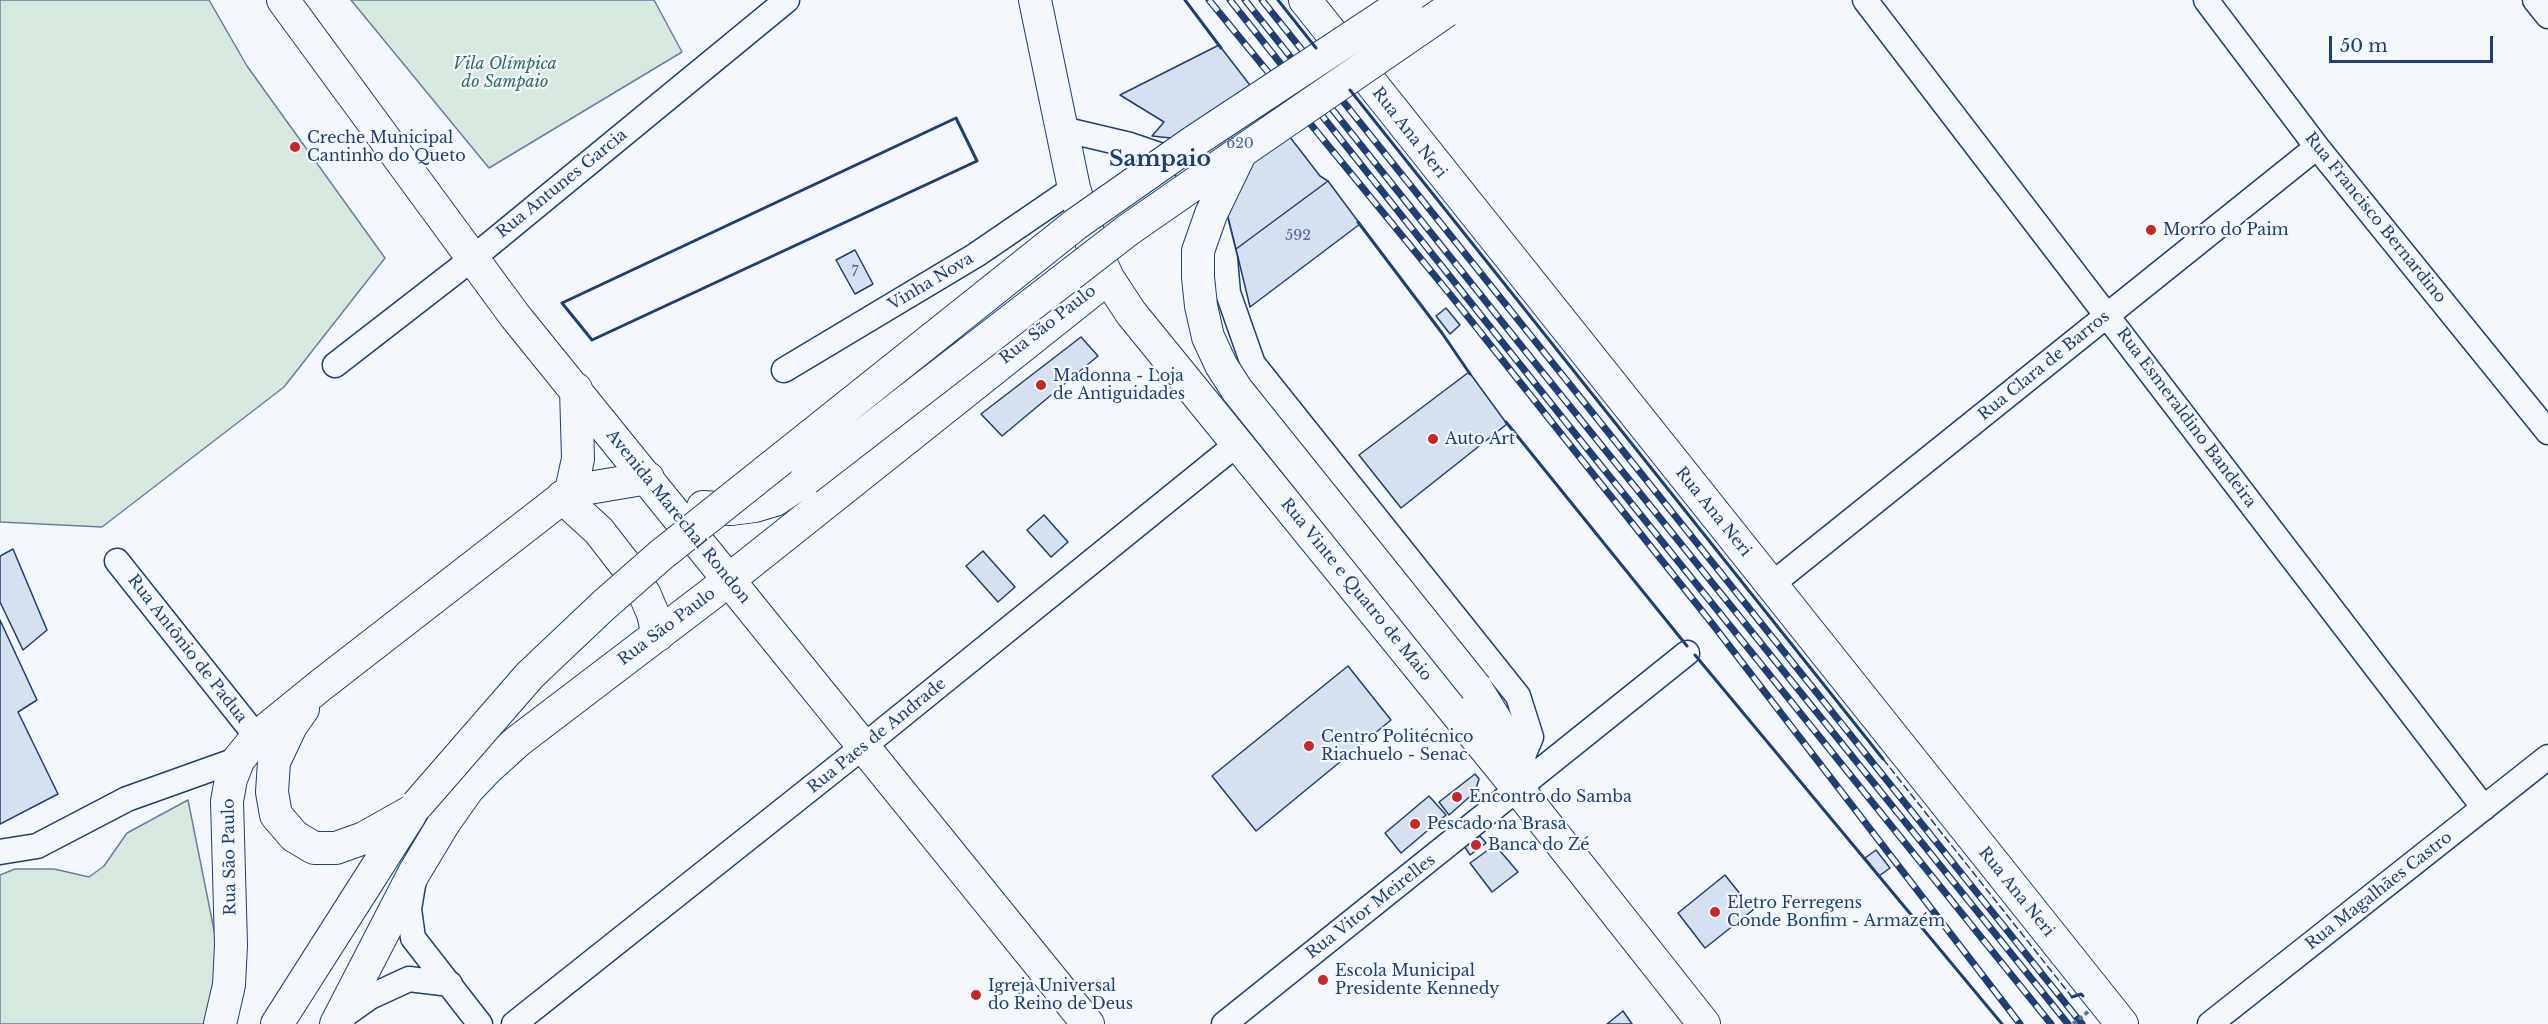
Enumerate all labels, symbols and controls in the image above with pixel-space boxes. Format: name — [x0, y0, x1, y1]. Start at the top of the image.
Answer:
scale bar — [2332, 24, 2496, 62]
text: 50 m — [2340, 35, 2388, 57]
park label: Vila Olímpica do Sampaio — [453, 54, 557, 92]
street label: Rua Ana Neri — [1368, 84, 1450, 182]
street label: Rua Antunes Garcia — [493, 126, 631, 242]
place label: Creche Municipal Cantinho do Queto — [307, 128, 466, 166]
street label: Rua Francisco Bernardino — [2300, 129, 2450, 307]
house number: 620 — [1226, 136, 1254, 152]
marker: Creche Municipal Cantinho do Queto — [288, 140, 302, 154]
district label: Sampaio — [1109, 147, 1211, 173]
place label: Morro do Paim — [2163, 220, 2289, 240]
marker: Morro do Paim — [2144, 223, 2158, 237]
house number: 592 — [1285, 228, 1311, 244]
street label: Vinha Nova — [885, 249, 977, 315]
house number: 7 — [851, 264, 859, 280]
street label: Rua São Paulo — [996, 281, 1100, 369]
street label: Rua Clara de Barros — [1975, 307, 2113, 425]
street label: Rua Esmeraldino Bandeira — [2112, 324, 2260, 512]
place label: Madonna - Loja de Antiguidades — [1053, 366, 1185, 404]
marker: Madonna - Loja de Antiguidades — [1034, 378, 1048, 392]
street label: Avenida Marechal Rondon — [602, 426, 754, 608]
place label: Auto Art — [1445, 429, 1515, 449]
marker: Auto Art — [1426, 432, 1440, 446]
street label: Rua Ana Neri — [1671, 463, 1755, 561]
street label: Rua Vinte e Quatro de Maio — [1276, 495, 1436, 685]
street label: Rua Antônio de Padua — [123, 571, 251, 727]
street label: Rua São Paulo — [614, 584, 720, 670]
street label: Rua Paes de Andrade — [804, 674, 950, 798]
place label: Centro Politécnico Riachuelo - Senac — [1321, 727, 1474, 765]
marker: Centro Politécnico Riachuelo - Senac — [1302, 739, 1316, 753]
place label: Encontro do Samba — [1469, 787, 1632, 807]
marker: Encontro do Samba — [1450, 790, 1464, 804]
street label: Rua São Paulo — [219, 798, 241, 916]
place label: Pescado na Brasa — [1427, 814, 1567, 834]
marker: Pescado na Brasa — [1408, 817, 1422, 831]
street label: Rua Magalhães Castro — [2302, 828, 2456, 954]
place label: Banca do Zé — [1488, 835, 1590, 855]
marker: Banca do Zé — [1469, 838, 1483, 852]
street label: Rua Ana Neri — [1974, 843, 2058, 941]
street label: Rua Vitor Meirelles — [1303, 851, 1439, 963]
place label: Eletro Ferregens Conde Bonfim - Armazém — [1727, 893, 1945, 931]
marker: Eletro Ferregens Conde Bonfim - Armazém — [1708, 905, 1722, 919]
place label: Escola Municipal Presidente Kennedy — [1335, 961, 1500, 999]
marker: Escola Municipal Presidente Kennedy — [1316, 973, 1330, 987]
place label: Igreja Universal do Reino de Deus — [988, 976, 1133, 1014]
marker: Igreja Universal do Reino de Deus — [969, 988, 983, 1002]

